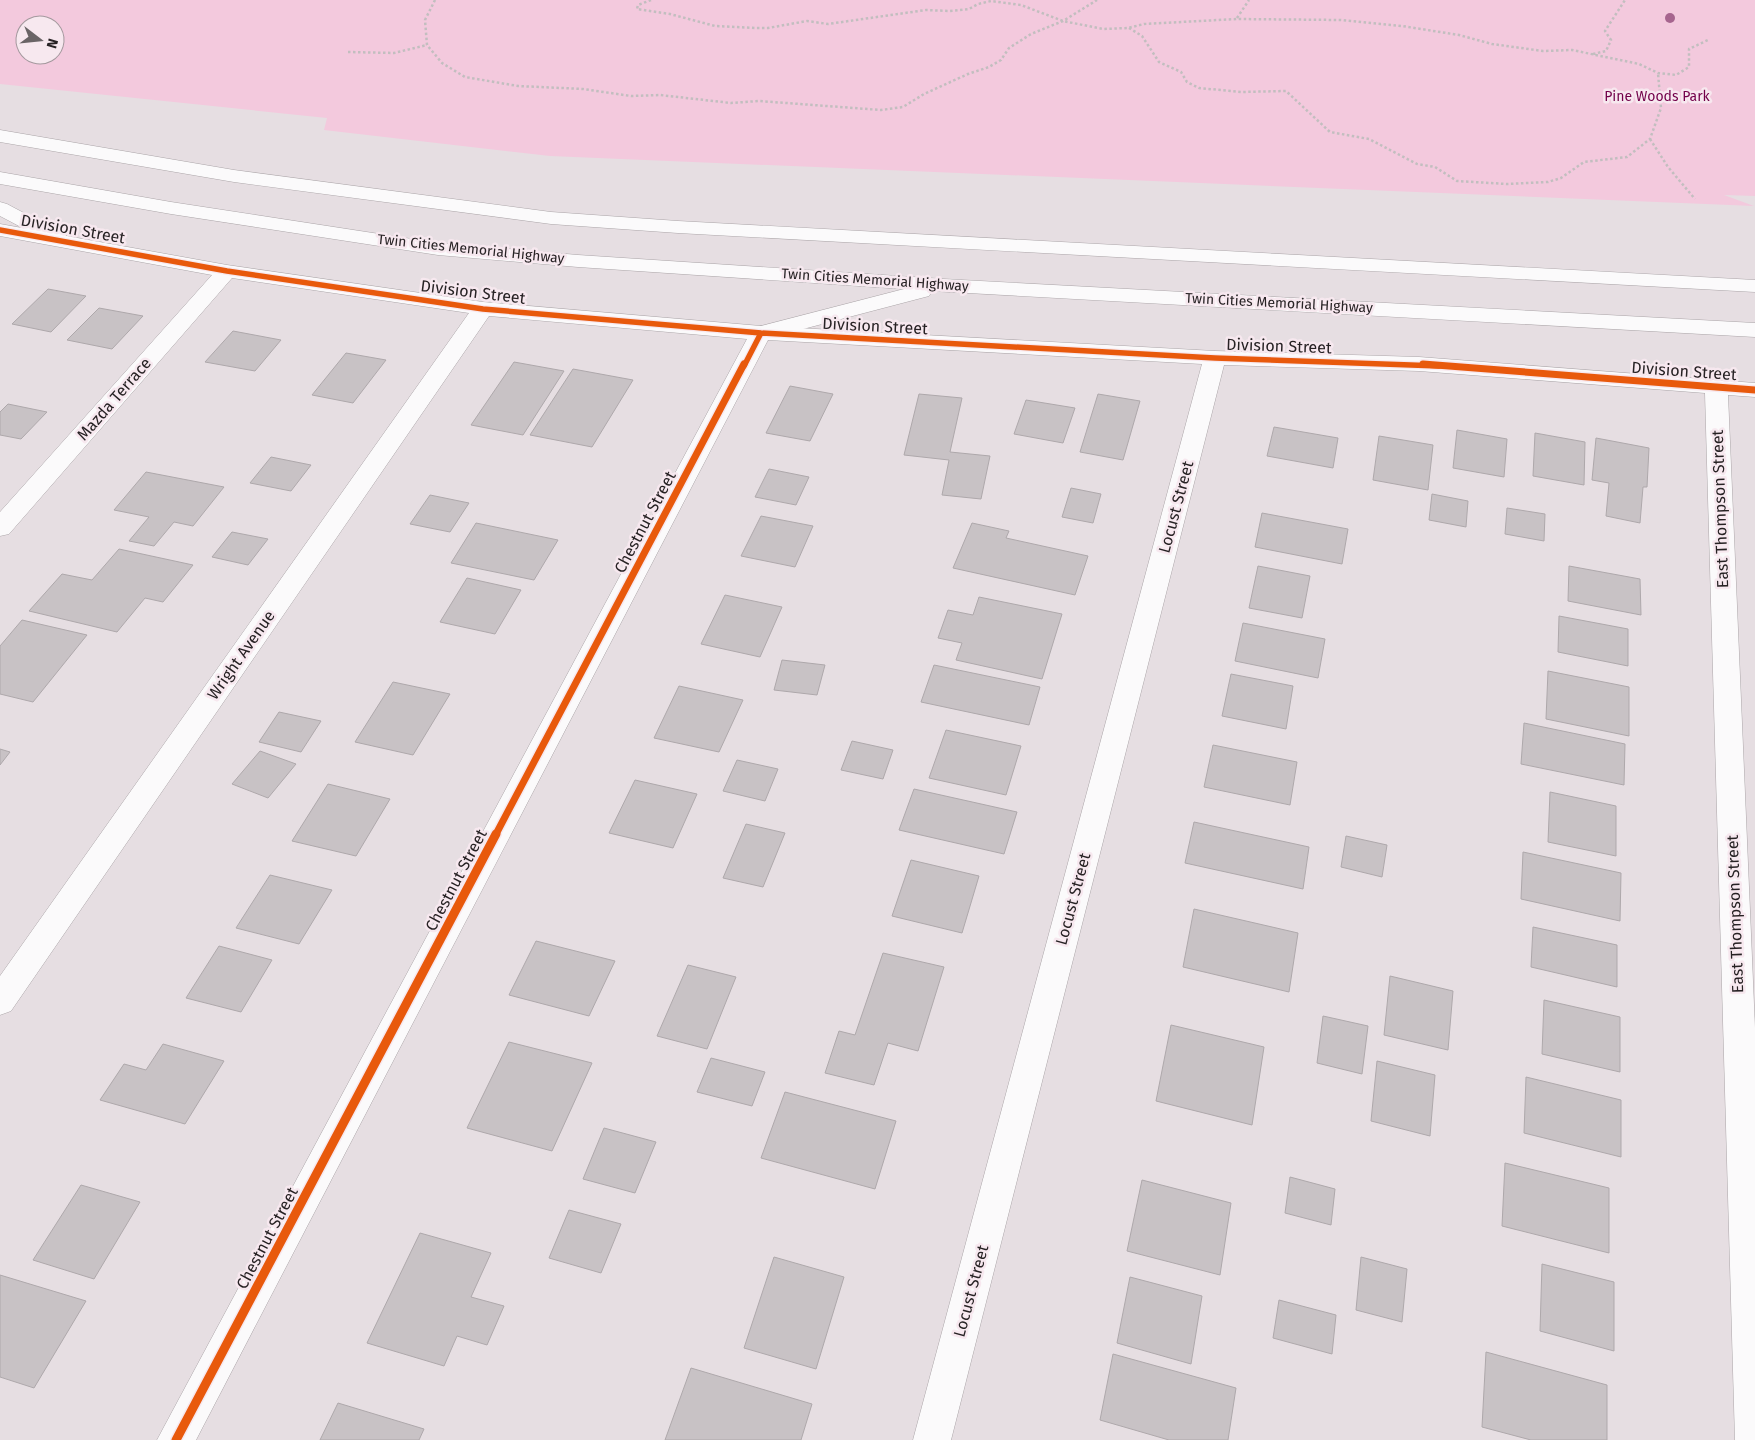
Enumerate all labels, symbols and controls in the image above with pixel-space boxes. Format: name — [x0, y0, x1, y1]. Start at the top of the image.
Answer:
north arrow — [15, 15, 65, 65]
text: N — [43, 37, 61, 50]
park label: Pine Woods Park — [1604, 88, 1711, 105]
street label: Division Street — [19, 210, 127, 248]
street label: Twin Cities Memorial Highway — [377, 231, 565, 267]
street label: Twin Cities Memorial Highway — [781, 265, 969, 295]
street label: Division Street — [419, 276, 527, 308]
street label: Twin Cities Memorial Highway — [1185, 290, 1373, 316]
street label: Division Street — [822, 314, 928, 338]
street label: Division Street — [1226, 335, 1332, 357]
street label: Mazda Terrace — [73, 354, 155, 444]
street label: Division Street — [1631, 358, 1738, 384]
street label: East Thompson Street — [1708, 429, 1732, 589]
street label: Locust Street — [1155, 459, 1197, 555]
street label: Chestnut Street — [610, 468, 680, 576]
street label: Wright Avenue — [203, 607, 279, 703]
street label: Chestnut Street — [421, 826, 491, 934]
street label: East Thompson Street — [1723, 834, 1747, 994]
street label: Locust Street — [1052, 851, 1094, 947]
street label: Chestnut Street — [232, 1184, 302, 1292]
street label: Locust Street — [950, 1243, 992, 1339]

